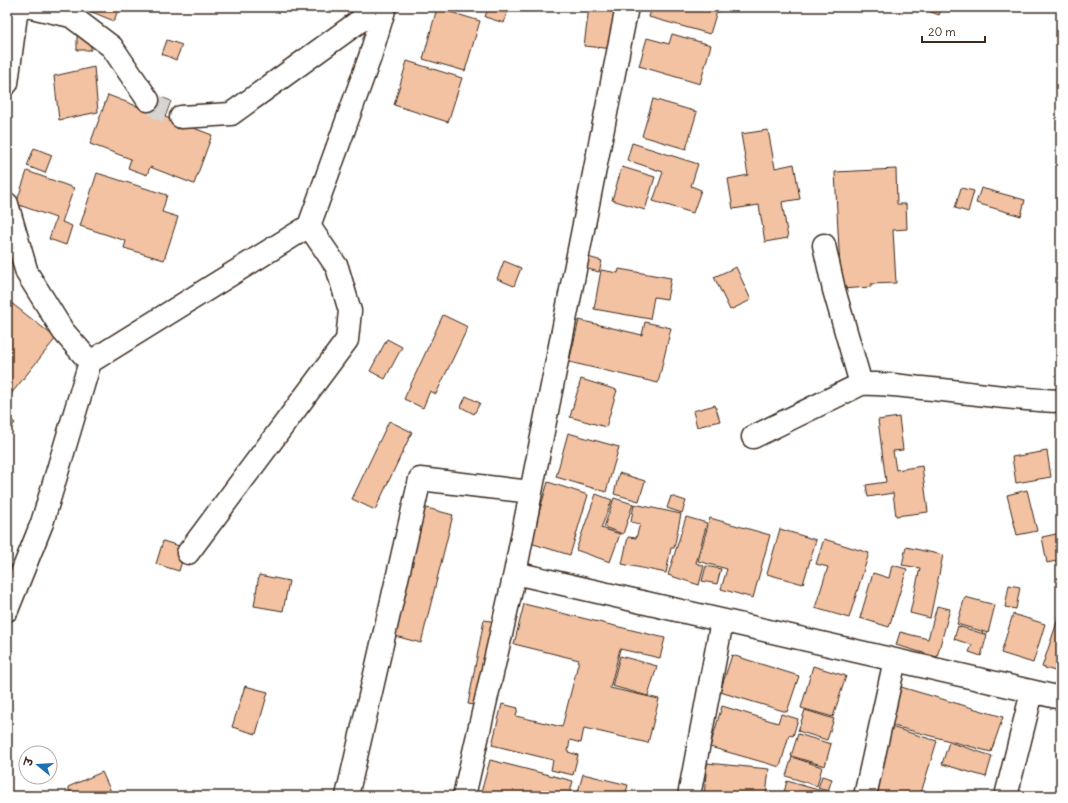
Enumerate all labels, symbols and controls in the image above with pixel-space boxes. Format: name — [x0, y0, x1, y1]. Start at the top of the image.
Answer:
scale bar — [922, 18, 985, 44]
text: 20 m — [928, 24, 956, 39]
north arrow — [18, 745, 58, 785]
text: उ — [20, 755, 37, 769]

